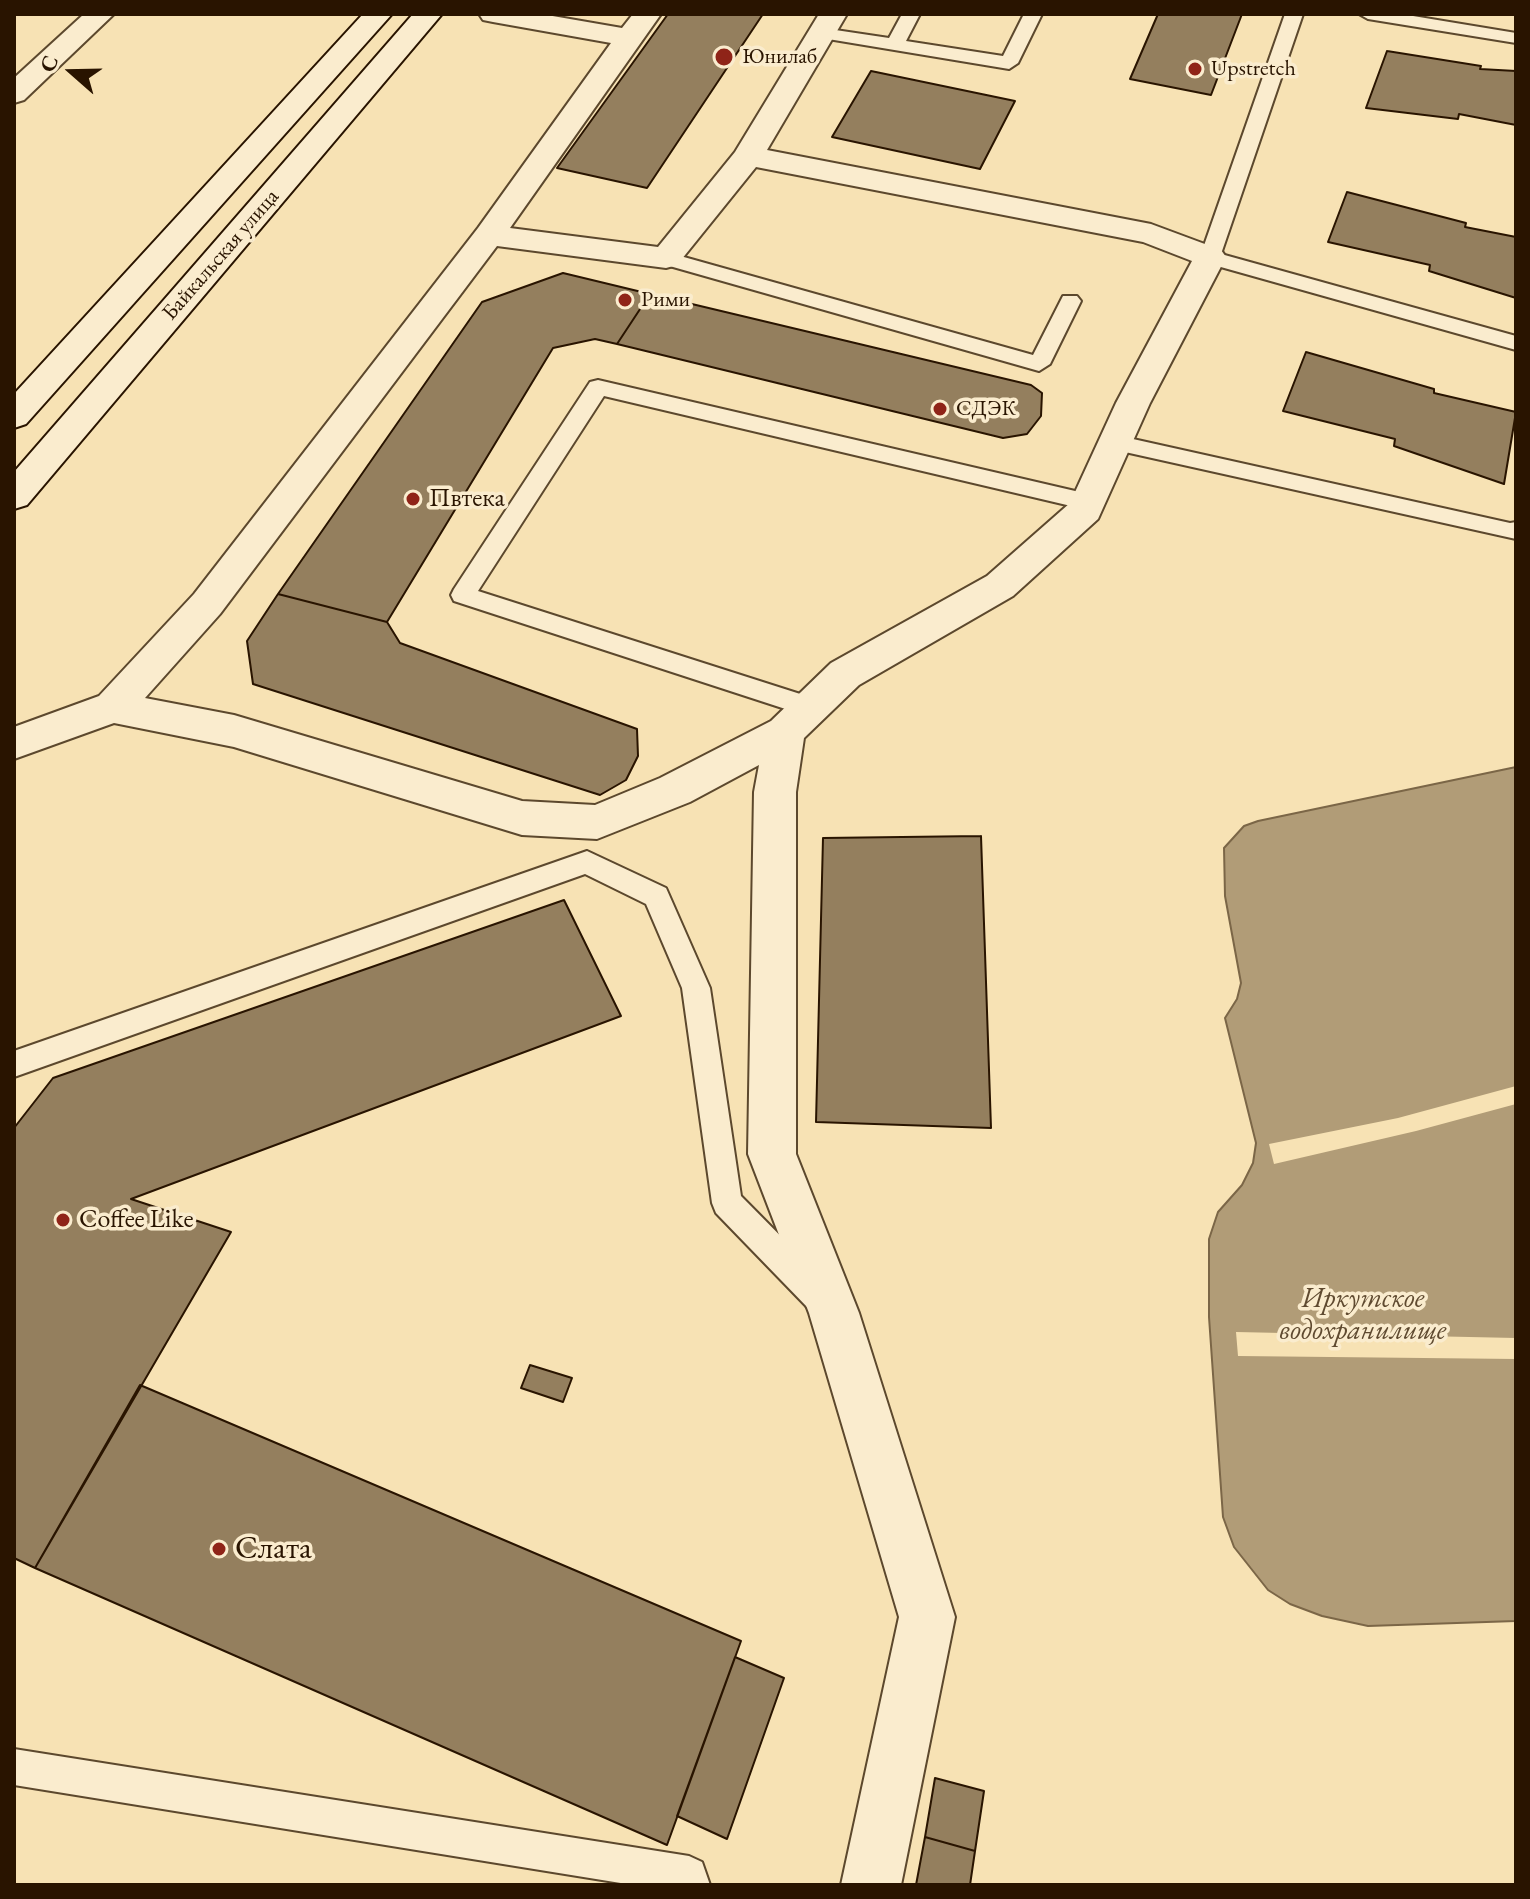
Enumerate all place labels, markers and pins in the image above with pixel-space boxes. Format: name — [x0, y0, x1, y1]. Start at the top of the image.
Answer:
place label: Юнилаб — [742, 44, 817, 70]
marker: Юнилаб — [713, 46, 735, 68]
place label: Upstretch — [1211, 56, 1296, 82]
marker: Upstretch — [1186, 60, 1204, 78]
place label: Рими — [641, 287, 690, 313]
marker: Рими — [616, 291, 634, 309]
place label: СДЭК — [956, 396, 1016, 422]
marker: СДЭК — [931, 400, 949, 418]
place label: Пвтека — [429, 483, 505, 515]
marker: Пвтека — [404, 490, 422, 508]
place label: Coffee Like — [79, 1204, 194, 1236]
marker: Coffee Like — [54, 1211, 72, 1229]
place label: Слата — [235, 1530, 312, 1568]
marker: Слата — [210, 1540, 228, 1558]

